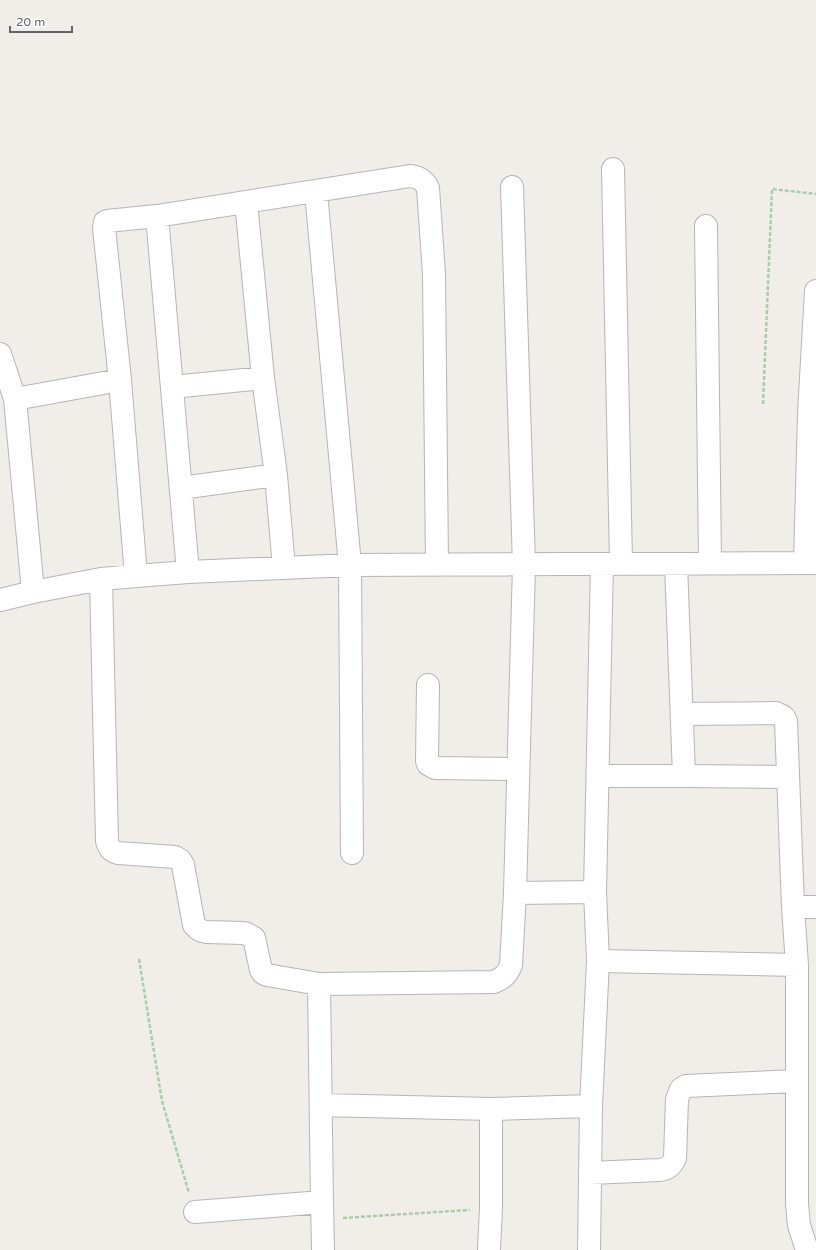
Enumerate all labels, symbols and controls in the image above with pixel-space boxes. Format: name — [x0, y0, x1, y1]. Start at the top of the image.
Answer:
scale bar — [10, 8, 72, 34]
text: 20 m — [16, 15, 45, 29]

